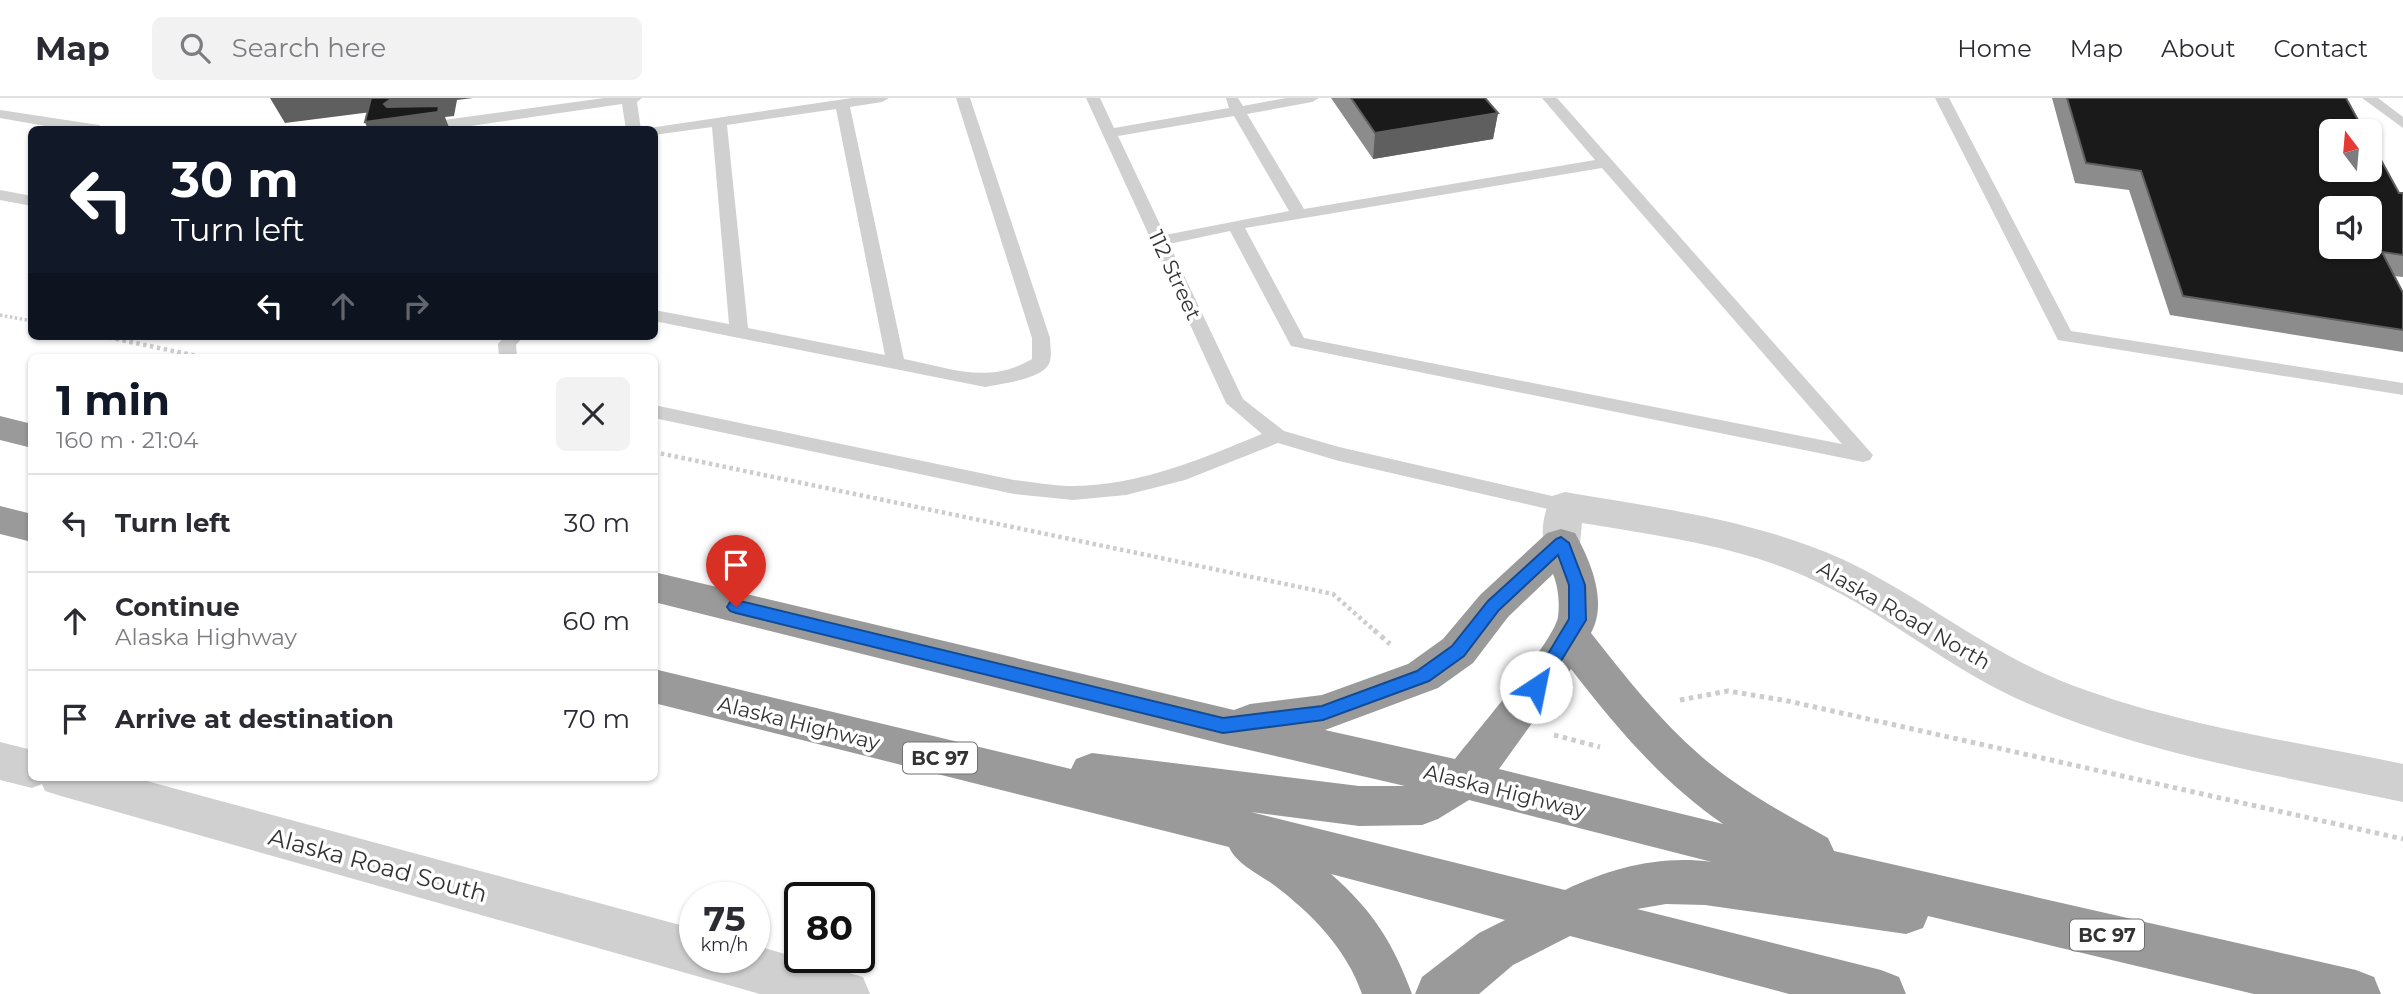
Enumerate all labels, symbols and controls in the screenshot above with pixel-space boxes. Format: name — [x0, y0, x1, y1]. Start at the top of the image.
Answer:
search box — [152, 17, 642, 80]
text: Map — [35, 28, 110, 68]
icon: search — [176, 29, 214, 67]
text: Search here — [232, 32, 386, 64]
text: Home — [1957, 34, 2032, 63]
text: Map — [2070, 34, 2123, 63]
text: About — [2161, 34, 2235, 63]
text: Contact — [2273, 34, 2368, 63]
north arrow — [2319, 119, 2382, 182]
map controls — [2319, 119, 2382, 259]
text: 30 m — [171, 150, 299, 209]
icon: left — [56, 154, 147, 245]
button: sound — [2319, 196, 2382, 259]
text: Turn left — [171, 210, 305, 249]
street label: 112 Street — [1143, 226, 1207, 324]
icon: left — [251, 287, 289, 325]
icon: ahead — [324, 287, 362, 325]
icon: right — [397, 287, 435, 325]
text: 1 min — [56, 374, 170, 426]
button: close — [556, 377, 630, 451]
text: 160 m · 21:04 — [56, 426, 199, 454]
icon: left — [56, 504, 94, 542]
text: Turn left — [115, 507, 231, 539]
text: 30 m — [564, 507, 630, 539]
pin — [706, 535, 766, 607]
icon: arrive — [717, 546, 755, 584]
street label: Alaska Road North — [1813, 555, 1995, 675]
text: Continue — [115, 591, 240, 623]
icon: ahead — [56, 602, 94, 640]
text: 60 m — [563, 605, 630, 637]
text: Alaska Highway — [115, 623, 297, 651]
position arrow — [1499, 650, 1573, 724]
street label: Alaska Highway — [715, 691, 883, 755]
icon: arrive — [56, 700, 94, 738]
text: Arrive at destination — [115, 703, 394, 735]
text: 70 m — [564, 703, 630, 735]
road number: BC 97 — [903, 743, 977, 774]
street label: Alaska Highway — [1421, 759, 1589, 823]
street label: Alaska Road South — [266, 822, 490, 908]
speed limit sign: 80 — [784, 882, 875, 973]
text: 75 — [704, 897, 745, 940]
road number: BC 97 — [2070, 920, 2144, 950]
text: km/h — [700, 934, 749, 956]

